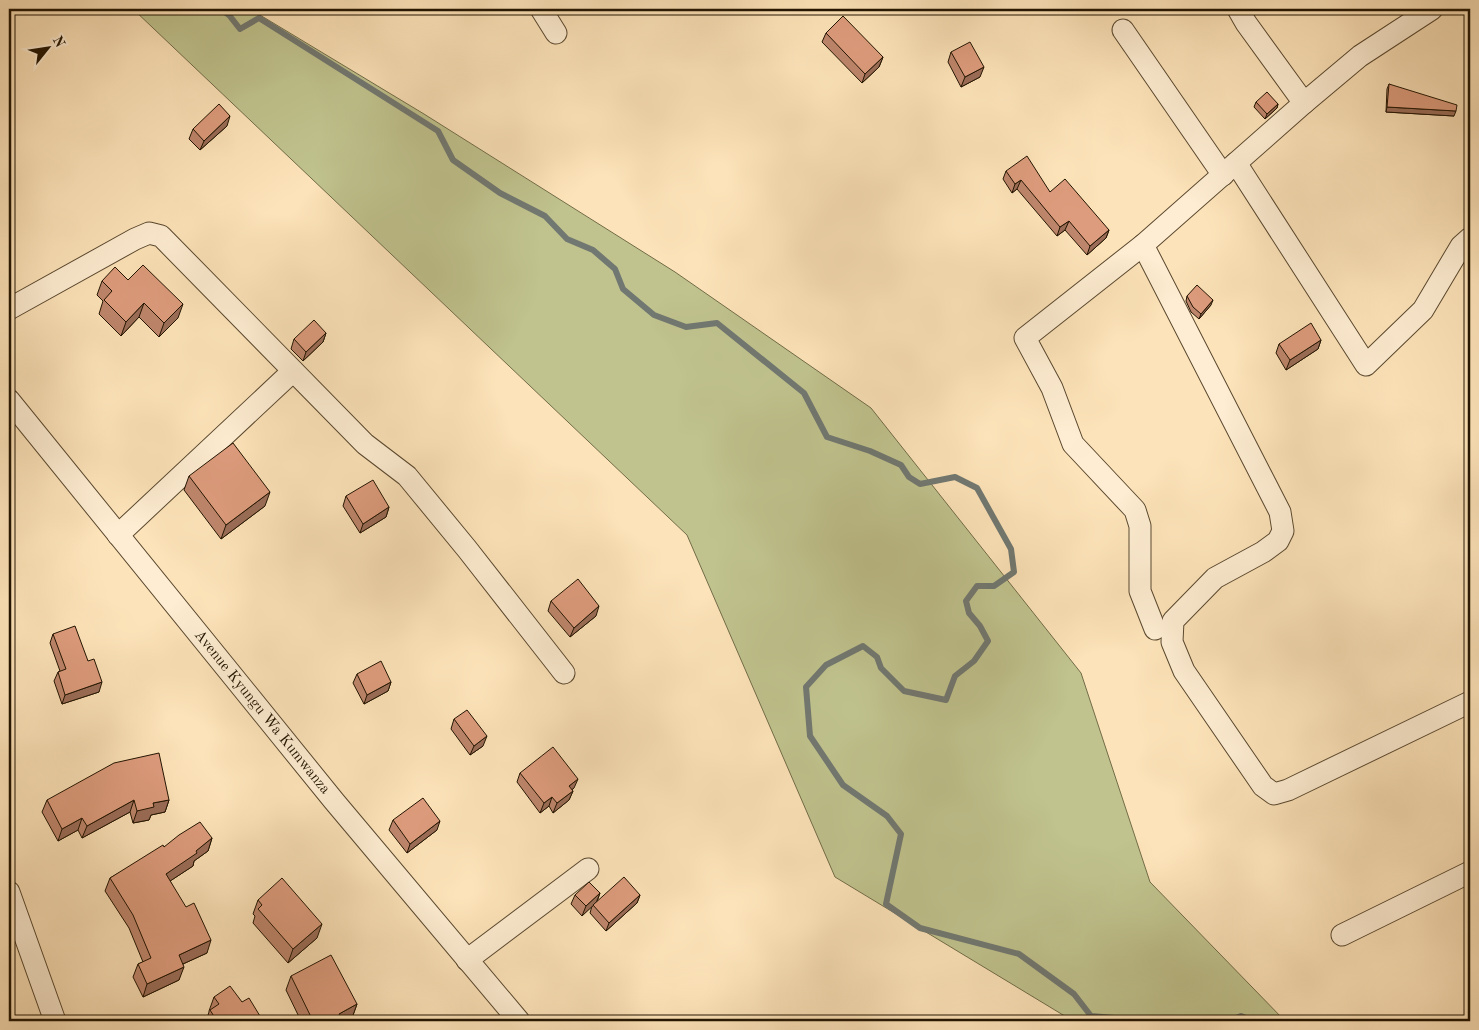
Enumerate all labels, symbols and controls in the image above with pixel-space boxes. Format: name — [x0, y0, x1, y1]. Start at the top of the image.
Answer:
north arrow — [22, 22, 72, 72]
text: N — [50, 34, 67, 50]
street label: Avenue Kyungu Wa Kumwanza — [191, 628, 333, 798]

